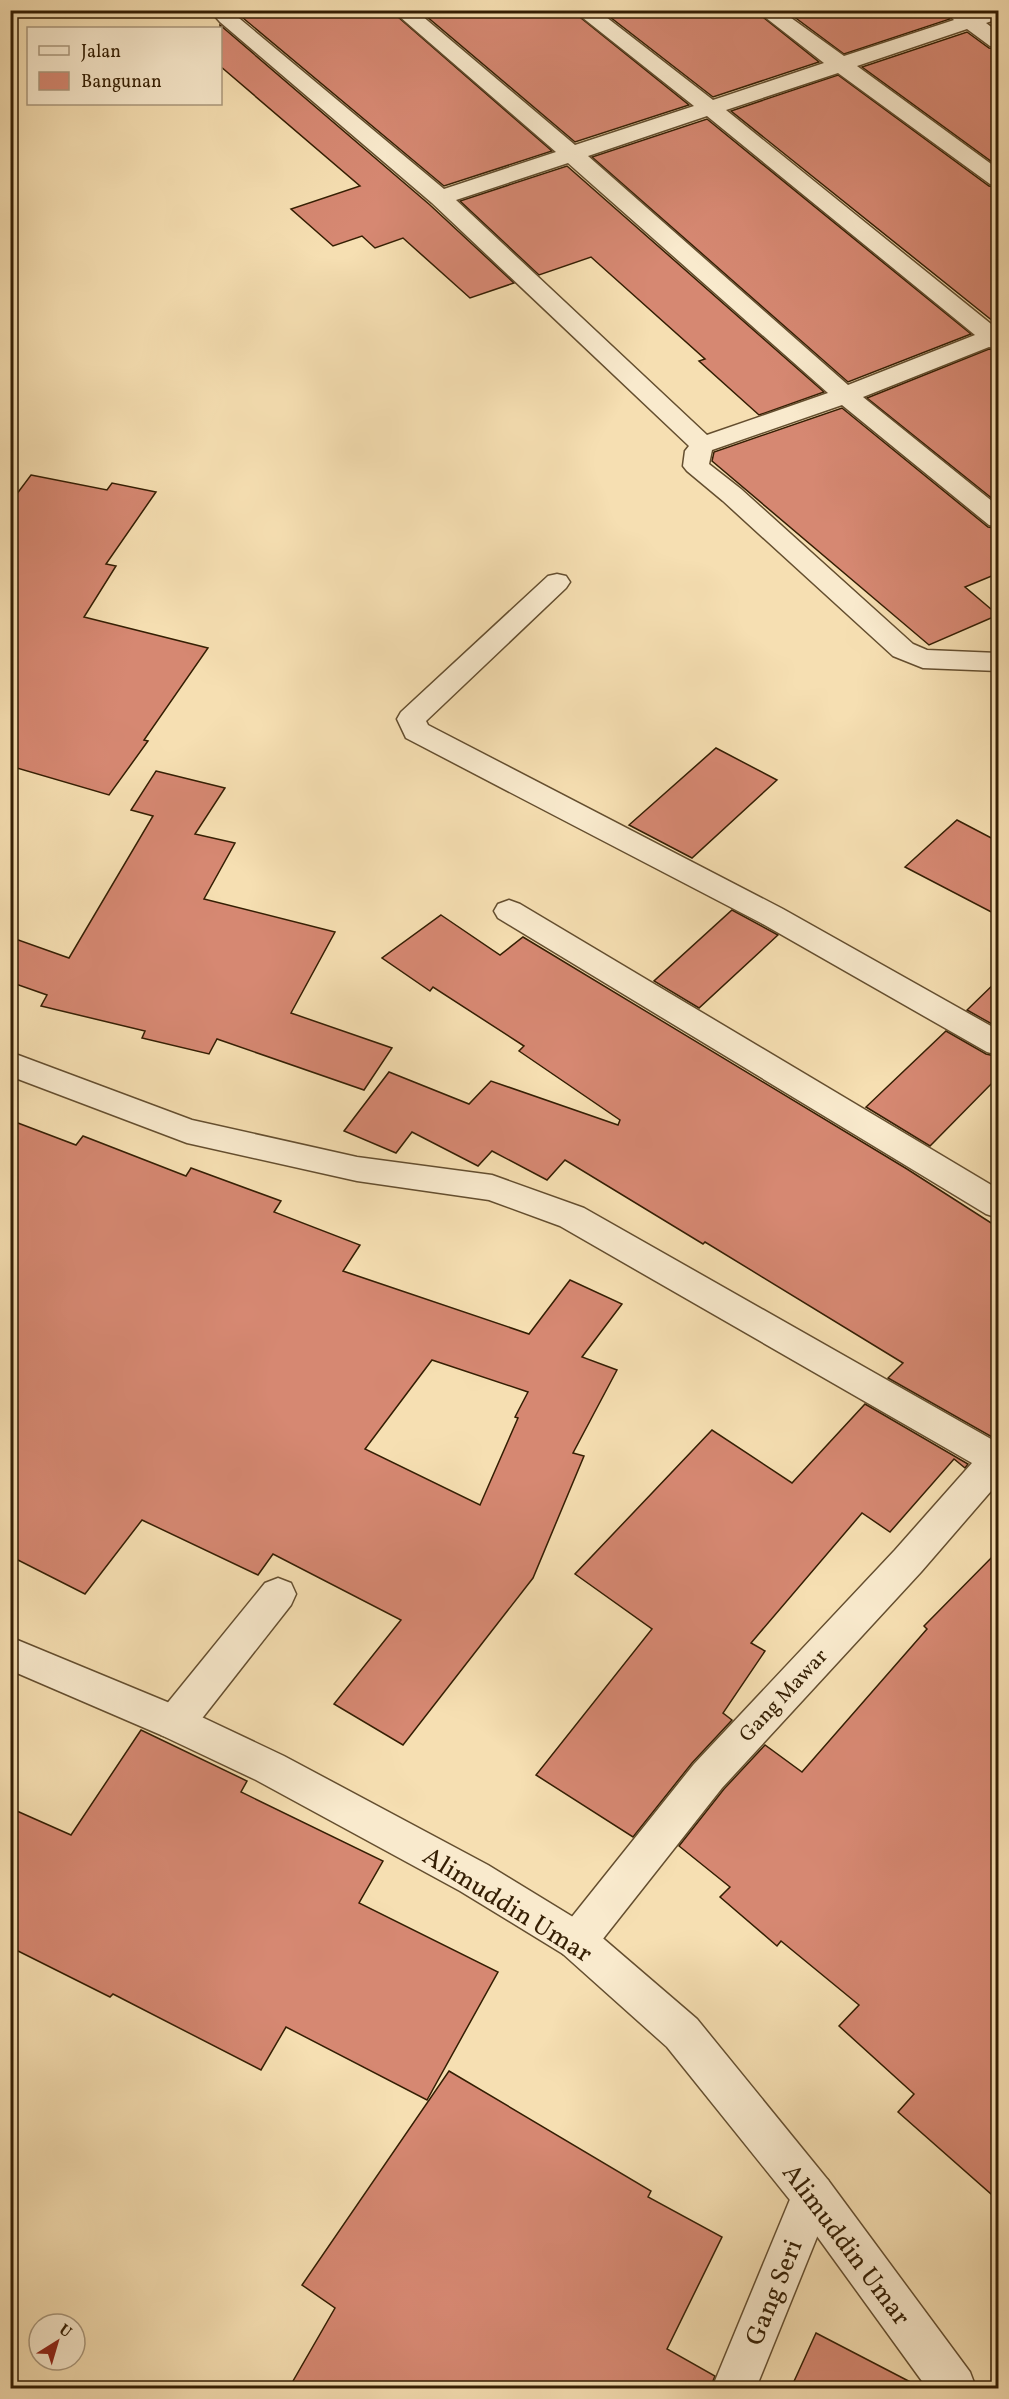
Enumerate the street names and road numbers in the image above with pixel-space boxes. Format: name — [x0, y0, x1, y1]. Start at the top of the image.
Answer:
street label: Gang Mawar — [733, 1643, 835, 1749]
street label: Alimuddin Umar — [415, 1839, 599, 1972]
street label: Alimuddin Umar — [773, 2157, 918, 2334]
street label: Gang Seri — [737, 2234, 812, 2351]

